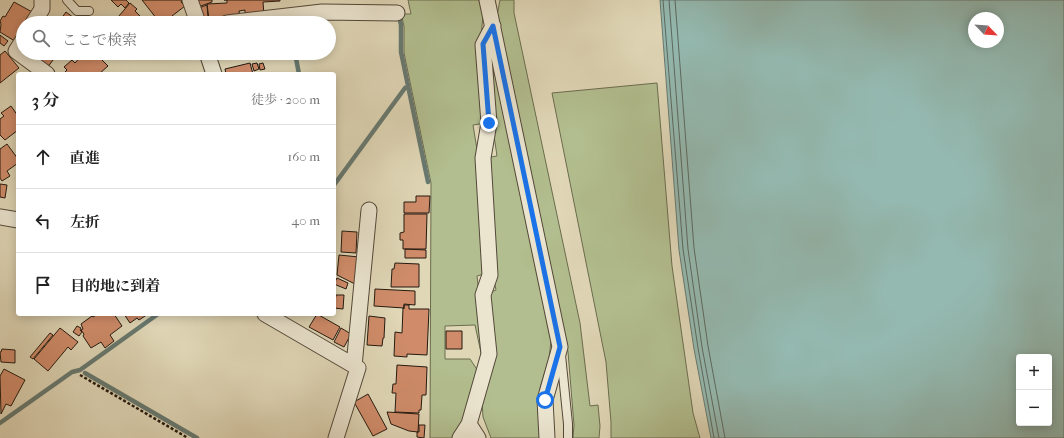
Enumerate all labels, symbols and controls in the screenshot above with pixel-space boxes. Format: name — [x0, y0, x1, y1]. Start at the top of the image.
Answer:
north arrow — [968, 12, 1004, 48]
search box — [16, 16, 336, 60]
icon: search — [30, 27, 52, 49]
text: ここで検索 — [62, 31, 137, 49]
text: 3 分 — [32, 90, 60, 110]
text: 徒歩 · 200 m — [251, 92, 320, 107]
route end — [480, 114, 498, 132]
icon: ahead — [32, 146, 54, 168]
text: 直進 — [70, 149, 100, 167]
text: 160 m — [288, 149, 320, 164]
icon: left — [32, 210, 54, 232]
text: 左折 — [70, 213, 100, 231]
text: 40 m — [292, 213, 320, 228]
icon: arrive — [32, 274, 54, 296]
text: 目的地に到着 — [70, 277, 160, 295]
map controls — [1016, 354, 1052, 426]
button: + — [1016, 354, 1052, 390]
button: − — [1016, 390, 1052, 426]
route start — [536, 391, 554, 409]

